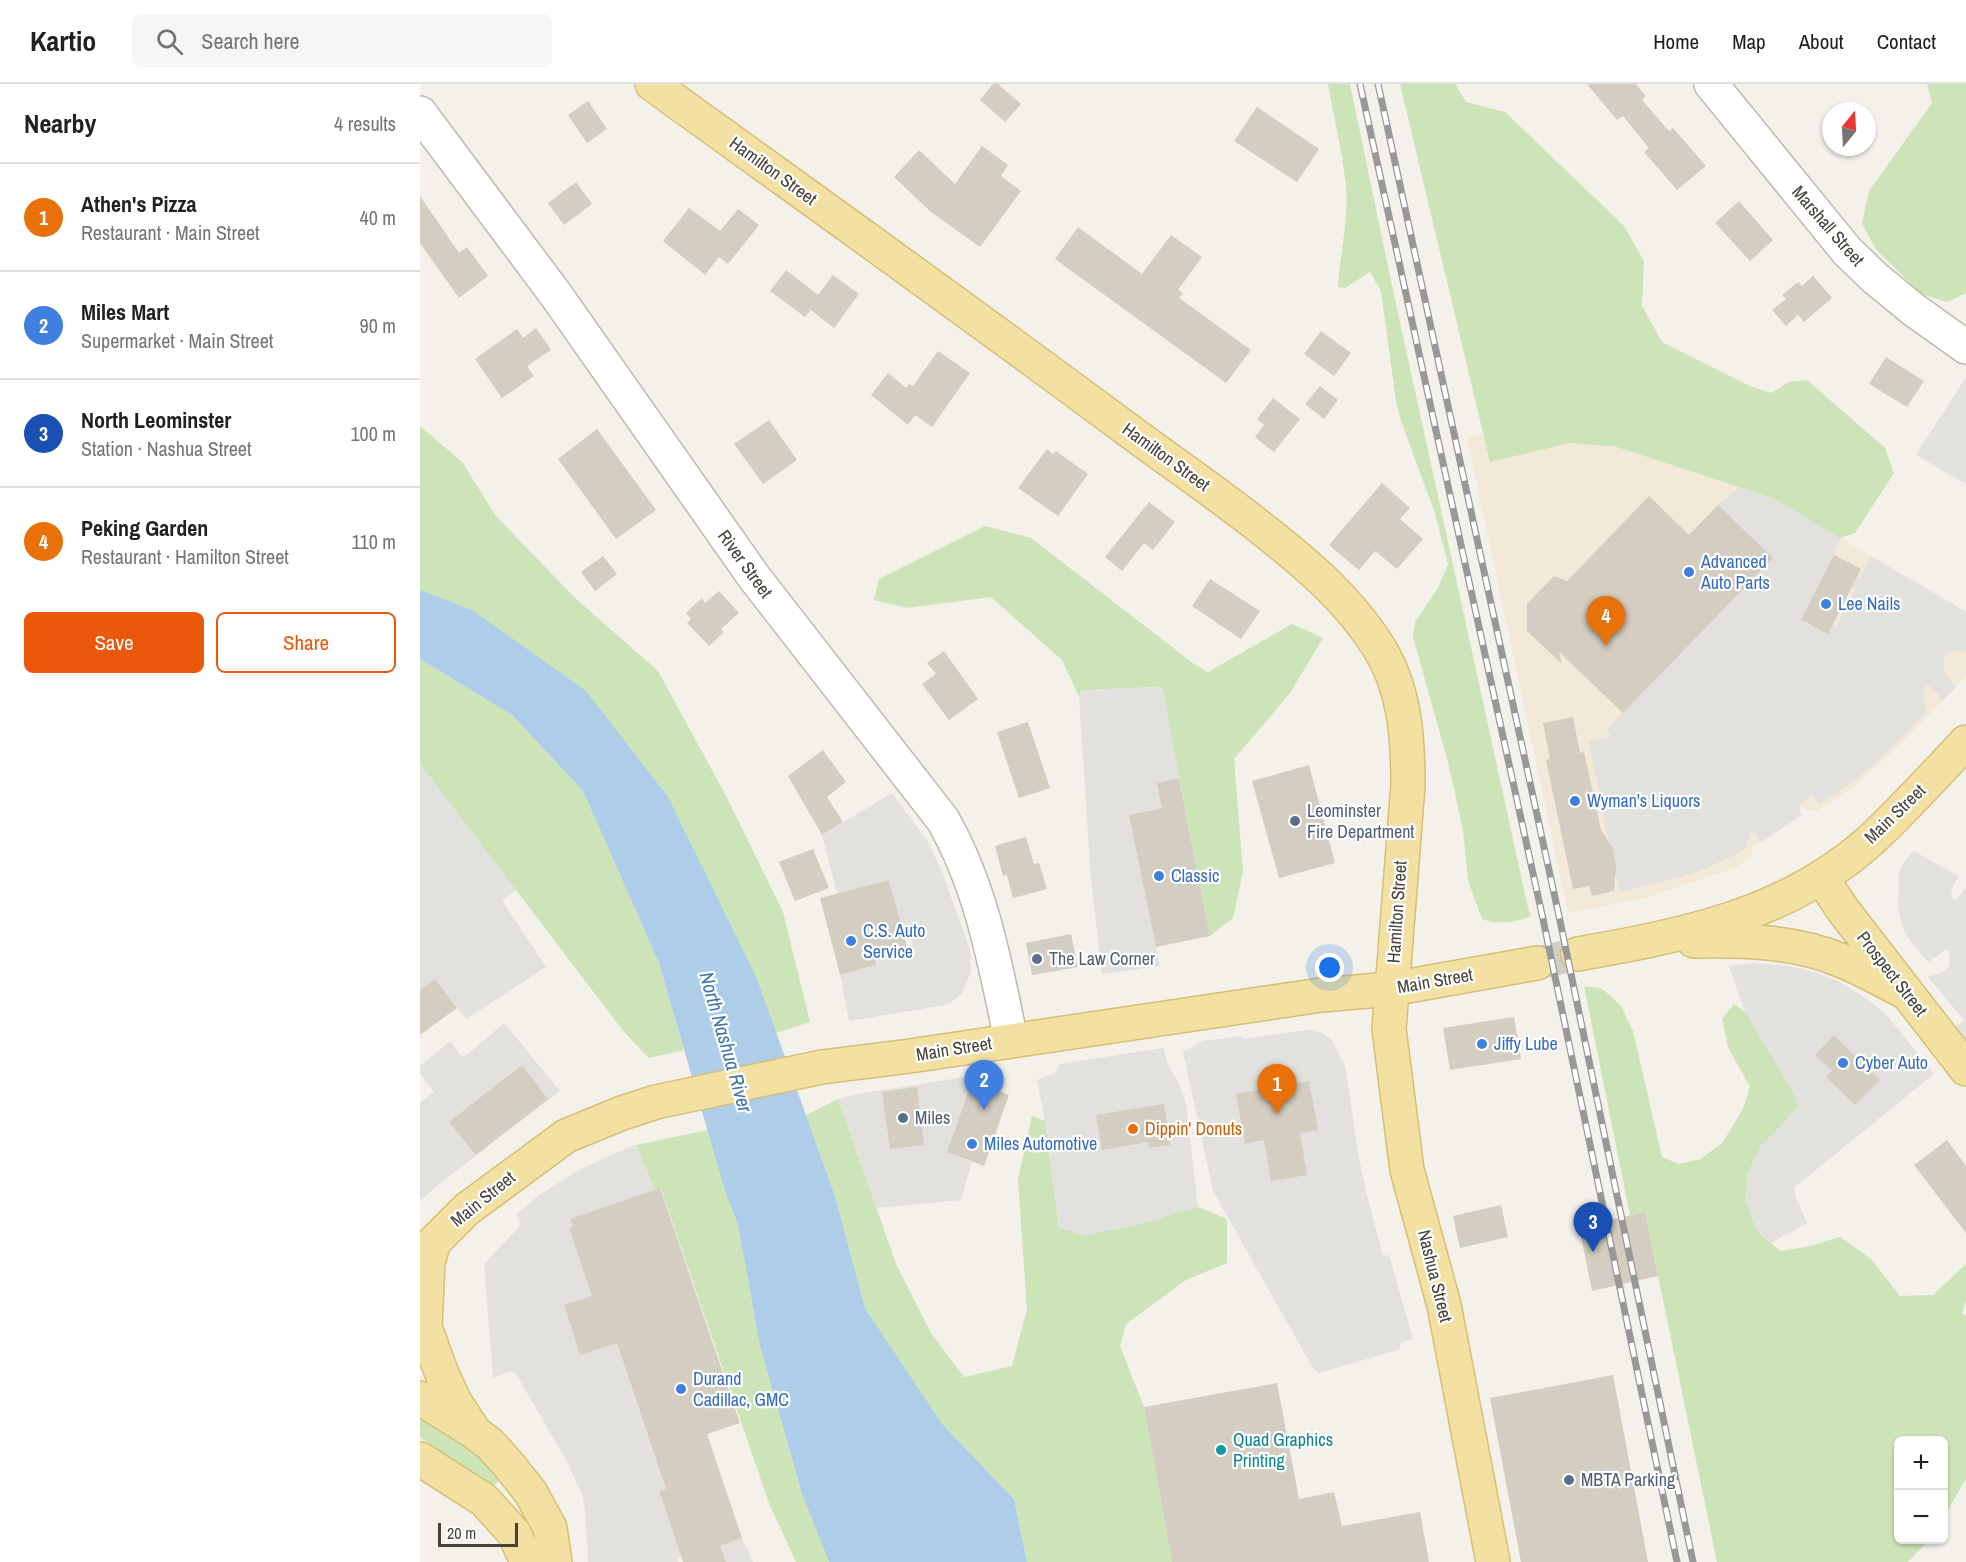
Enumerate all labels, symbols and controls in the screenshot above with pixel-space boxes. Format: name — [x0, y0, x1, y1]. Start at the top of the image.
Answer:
search box — [132, 14, 552, 68]
text: Kartio — [30, 22, 96, 60]
icon: search — [153, 25, 186, 58]
text: Search here — [201, 26, 300, 56]
text: Home — [1653, 27, 1699, 56]
text: Map — [1732, 27, 1766, 56]
text: About — [1799, 27, 1844, 56]
text: Contact — [1877, 27, 1936, 56]
north arrow — [1822, 102, 1876, 156]
text: Nearby — [24, 106, 96, 141]
text: 4 results — [334, 110, 396, 137]
street label: Hamilton Street — [724, 130, 822, 211]
street label: Marshall Street — [1786, 180, 1870, 271]
text: Athen's Pizza — [81, 189, 197, 219]
text: 1 — [39, 204, 48, 231]
text: 40 m — [360, 204, 396, 231]
text: Restaurant · Main Street — [81, 219, 260, 246]
text: Miles Mart — [81, 297, 169, 327]
text: 2 — [39, 312, 48, 339]
text: 90 m — [360, 312, 396, 339]
text: Supermarket · Main Street — [81, 327, 273, 354]
text: North Leominster — [81, 405, 231, 435]
street label: Hamilton Street — [1117, 416, 1215, 497]
text: 3 — [39, 420, 48, 447]
text: 100 m — [350, 420, 396, 447]
text: Station · Nashua Street — [81, 435, 252, 462]
text: Peking Garden — [81, 513, 208, 543]
street label: River Street — [712, 525, 779, 603]
text: 4 — [39, 528, 48, 555]
text: 110 m — [352, 528, 396, 555]
text: Restaurant · Hamilton Street — [81, 543, 289, 570]
place label: Advanced Auto Parts — [1700, 549, 1770, 595]
marker: Advanced Auto Parts — [1682, 565, 1696, 579]
place label: Lee Nails — [1838, 591, 1900, 616]
pin: 4 — [1586, 596, 1626, 646]
marker: Lee Nails — [1819, 597, 1833, 611]
button: Save — [24, 612, 204, 673]
button: Share — [216, 612, 396, 673]
street label: Main Street — [1859, 778, 1931, 849]
place label: Wyman's Liquors — [1587, 788, 1700, 813]
marker: Wyman's Liquors — [1568, 794, 1582, 808]
place label: Leominster Fire Department — [1307, 798, 1414, 844]
marker: Leominster Fire Department — [1288, 814, 1302, 828]
street label: Hamilton Street — [1380, 860, 1413, 964]
place label: Classic — [1171, 863, 1219, 888]
marker: Classic — [1152, 869, 1166, 883]
place label: C.S. Auto Service — [863, 918, 925, 964]
street label: Prospect Street — [1851, 926, 1934, 1021]
marker: C.S. Auto Service — [844, 934, 858, 948]
place label: The Law Corner — [1049, 946, 1155, 971]
marker: The Law Corner — [1030, 952, 1044, 966]
your location — [1315, 953, 1344, 982]
street label: Main Street — [1395, 962, 1475, 999]
water label: North Nashua River — [694, 968, 760, 1116]
street label: Main Street — [914, 1030, 994, 1067]
place label: Jiffy Lube — [1494, 1031, 1558, 1056]
marker: Jiffy Lube — [1475, 1037, 1489, 1051]
place label: Cyber Auto — [1855, 1050, 1928, 1075]
marker: Cyber Auto — [1836, 1056, 1850, 1070]
pin: 2 — [964, 1060, 1004, 1110]
pin: 1 — [1258, 1064, 1296, 1114]
place label: Miles — [915, 1105, 950, 1130]
marker: Miles — [896, 1111, 910, 1125]
place label: Dippin' Donuts — [1145, 1116, 1242, 1141]
marker: Dippin' Donuts — [1126, 1122, 1140, 1136]
place label: Miles Automotive — [984, 1131, 1097, 1156]
marker: Miles Automotive — [965, 1137, 979, 1151]
street label: Main Street — [445, 1165, 520, 1232]
pin: 3 — [1574, 1202, 1612, 1252]
street label: Nashua Street — [1412, 1227, 1459, 1325]
place label: Durand Cadillac, GMC — [693, 1366, 789, 1412]
marker: Durand Cadillac, GMC — [674, 1382, 688, 1396]
place label: Quad Graphics Printing — [1233, 1427, 1333, 1473]
map controls — [1894, 1436, 1948, 1544]
button: + — [1894, 1436, 1948, 1490]
marker: Quad Graphics Printing — [1214, 1443, 1228, 1457]
place label: MBTA Parking — [1581, 1467, 1676, 1492]
marker: MBTA Parking — [1562, 1473, 1576, 1487]
button: − — [1894, 1490, 1948, 1544]
scale bar — [438, 1520, 518, 1548]
text: 20 m — [447, 1522, 476, 1544]

